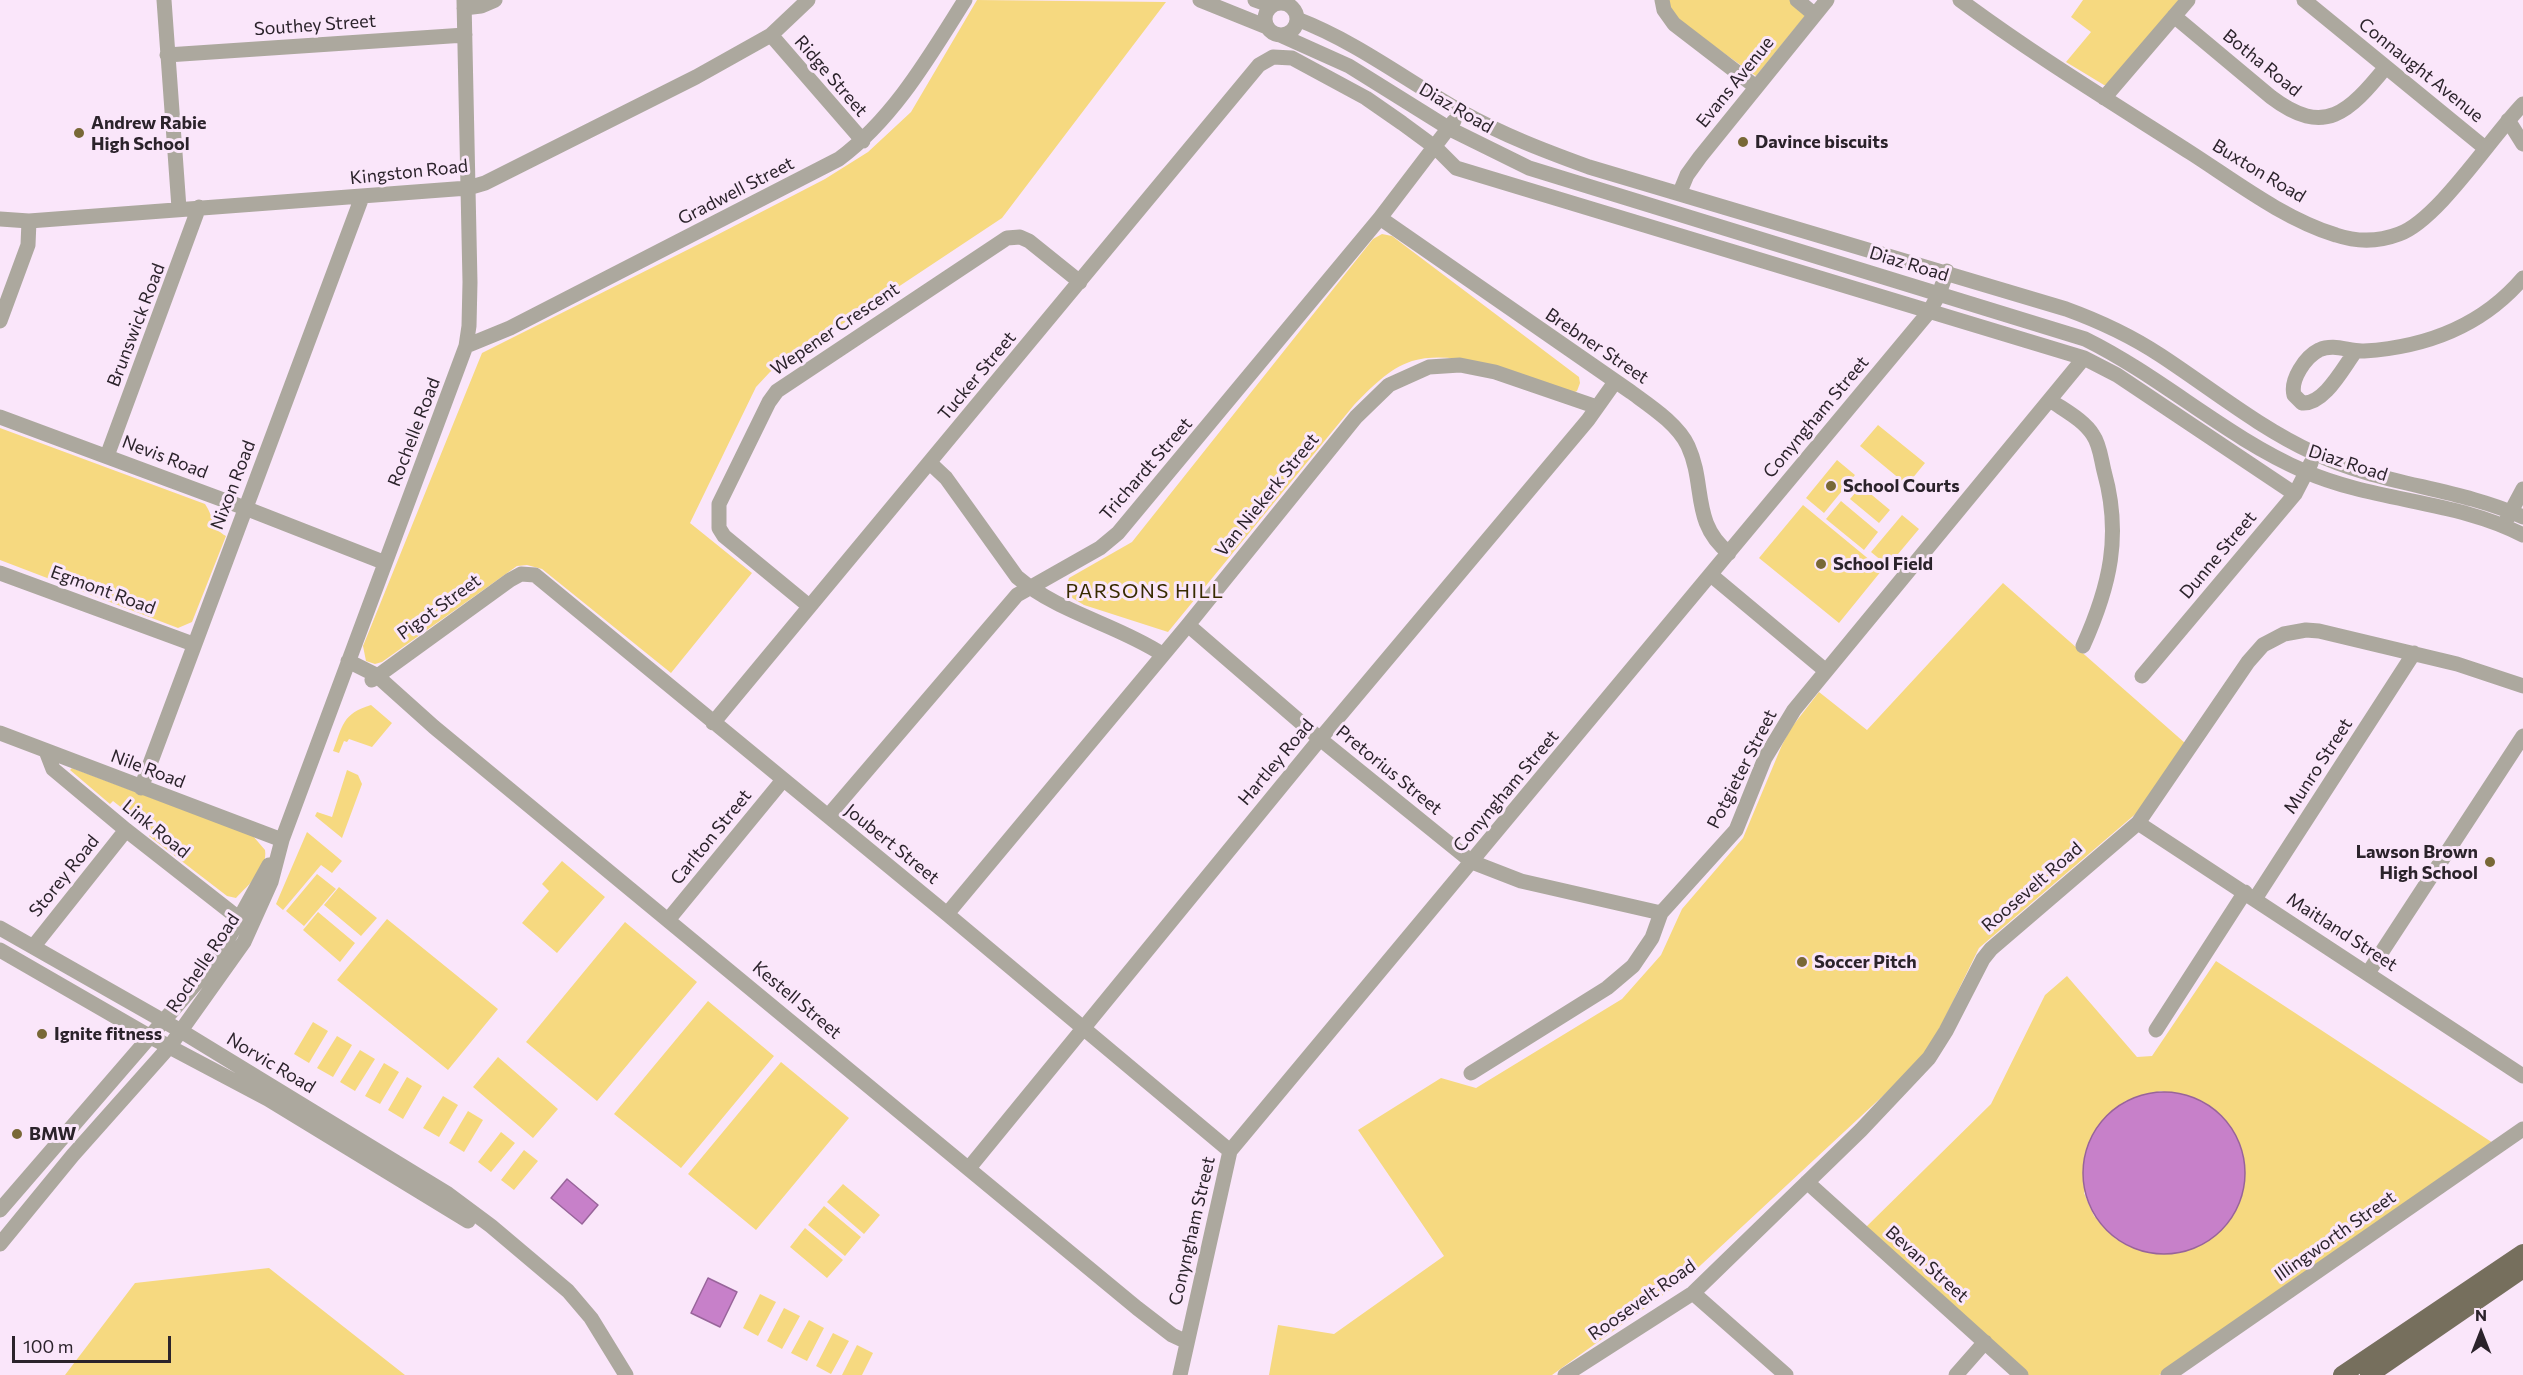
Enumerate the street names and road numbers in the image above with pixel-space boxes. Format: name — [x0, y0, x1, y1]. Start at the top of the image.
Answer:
street label: Southey Street — [253, 10, 377, 40]
street label: Connaught Avenue — [2354, 13, 2488, 127]
street label: Botha Road — [2218, 25, 2306, 101]
street label: Ridge Street — [790, 31, 872, 121]
street label: Evans Avenue — [1692, 32, 1778, 132]
street label: Diaz Road — [1415, 78, 1497, 138]
street label: Buxton Road — [2208, 135, 2310, 207]
street label: Gradwell Street — [674, 153, 798, 229]
street label: Kingston Road — [349, 155, 469, 189]
street label: Diaz Road — [1867, 242, 1951, 286]
street label: Brunswick Road — [103, 260, 169, 390]
street label: Wepener Crescent — [767, 278, 903, 380]
street label: Brebner Street — [1541, 304, 1653, 388]
street label: Tucker Street — [934, 327, 1020, 425]
street label: Conyngham Street — [1759, 352, 1873, 482]
street label: Rochelle Road — [383, 374, 445, 490]
street label: Trichardt Street — [1095, 413, 1197, 525]
street label: Van Niekerk Street — [1211, 429, 1323, 561]
street label: Nevis Road — [119, 431, 211, 483]
street label: Nixon Road — [206, 437, 260, 533]
street label: Diaz Road — [2306, 440, 2390, 486]
street label: Dunne Street — [2175, 507, 2261, 603]
street label: Egmont Road — [48, 561, 158, 619]
street label: Pigot Street — [393, 570, 485, 644]
street label: Potgieter Street — [1703, 706, 1781, 832]
street label: Hartley Road — [1234, 714, 1318, 810]
street label: Munro Street — [2279, 714, 2357, 818]
street label: Pretorius Street — [1332, 721, 1446, 819]
street label: Conyngham Street — [1449, 726, 1563, 856]
street label: Nile Road — [108, 745, 188, 793]
street label: Carlton Street — [666, 785, 756, 889]
street label: Link Road — [118, 795, 194, 863]
street label: Joubert Street — [840, 799, 944, 889]
street label: Storey Road — [24, 831, 104, 921]
street label: Roosevelt Road — [1977, 837, 2087, 937]
street label: Maitland Street — [2283, 888, 2401, 976]
street label: Rochelle Road — [162, 909, 244, 1017]
street label: Kestell Street — [748, 957, 846, 1043]
street label: Norvic Road — [223, 1028, 319, 1098]
street label: Conyngham Street — [1164, 1154, 1220, 1308]
street label: Illingworth Street — [2270, 1186, 2400, 1286]
street label: Bevan Street — [1881, 1221, 1973, 1307]
street label: Roosevelt Road — [1584, 1255, 1700, 1345]

